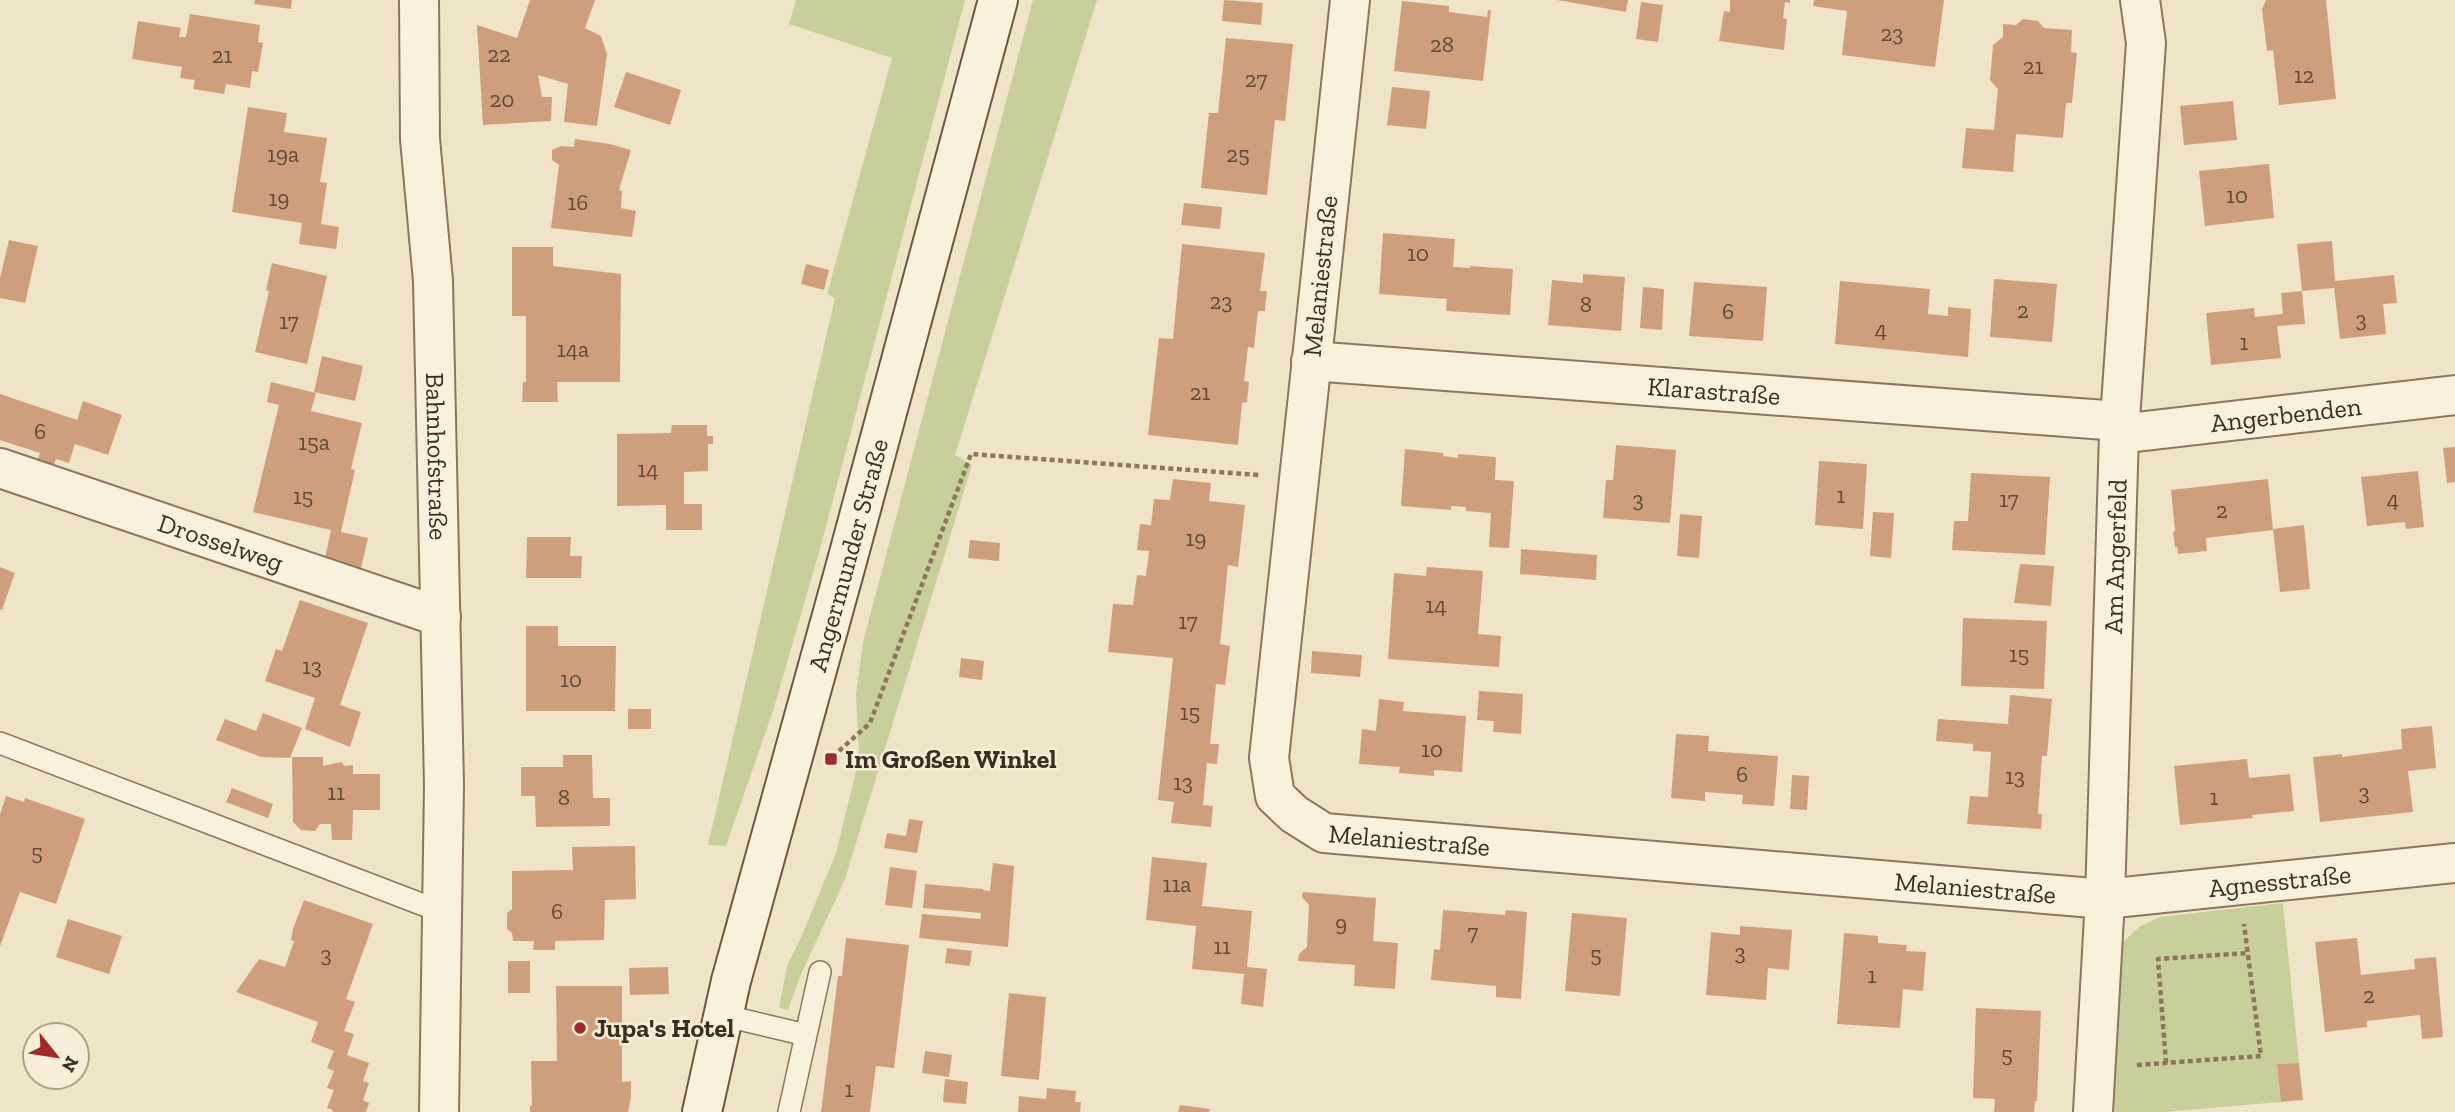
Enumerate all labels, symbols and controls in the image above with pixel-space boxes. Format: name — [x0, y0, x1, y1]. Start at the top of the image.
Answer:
house number: 23 — [1880, 19, 1904, 47]
house number: 28 — [1430, 30, 1454, 58]
house number: 22 — [487, 40, 511, 68]
house number: 21 — [212, 41, 232, 69]
house number: 21 — [2023, 52, 2043, 80]
house number: 12 — [2294, 61, 2314, 89]
house number: 27 — [1245, 65, 1268, 93]
house number: 20 — [489, 85, 515, 113]
house number: 19a — [267, 140, 299, 168]
house number: 25 — [1226, 140, 1250, 168]
house number: 10 — [2226, 181, 2248, 209]
house number: 19 — [268, 184, 290, 212]
house number: 16 — [567, 188, 589, 216]
street label: Melaniestraße — [1296, 194, 1344, 358]
house number: 10 — [1407, 239, 1429, 267]
house number: 23 — [1209, 287, 1233, 315]
house number: 8 — [1580, 290, 1592, 318]
house number: 2 — [2017, 296, 2029, 324]
house number: 6 — [1722, 297, 1734, 325]
house number: 3 — [2355, 305, 2367, 333]
house number: 17 — [279, 307, 299, 335]
house number: 4 — [1875, 315, 1887, 343]
house number: 1 — [2240, 328, 2249, 356]
house number: 14a — [557, 335, 589, 363]
street label: Klarastraße — [1646, 370, 1782, 412]
street label: Bahnhofstraße — [419, 372, 455, 541]
house number: 21 — [1190, 378, 1210, 406]
street label: Angerbenden — [2209, 390, 2363, 439]
house number: 6 — [34, 417, 46, 445]
house number: 15a — [298, 428, 330, 456]
street label: Angermunder Straße — [801, 435, 895, 675]
house number: 14 — [637, 455, 659, 483]
street label: Am Angerfeld — [2097, 478, 2134, 635]
house number: 1 — [1837, 481, 1846, 509]
house number: 15 — [293, 482, 313, 510]
house number: 3 — [1632, 485, 1644, 513]
house number: 17 — [1999, 485, 2019, 513]
house number: 4 — [2387, 485, 2399, 513]
house number: 2 — [2216, 496, 2228, 524]
street label: Drosselweg — [154, 507, 288, 579]
house number: 19 — [1185, 524, 1207, 552]
house number: 14 — [1425, 591, 1447, 619]
house number: 17 — [1178, 607, 1198, 635]
house number: 15 — [2009, 640, 2029, 668]
house number: 13 — [302, 652, 322, 680]
house number: 10 — [560, 665, 582, 693]
house number: 15 — [1180, 698, 1200, 726]
house number: 10 — [1421, 735, 1443, 763]
place label: Im Großen Winkel — [845, 743, 1057, 775]
marker: Im Großen Winkel — [823, 751, 839, 767]
house number: 6 — [1736, 760, 1748, 788]
house number: 13 — [2005, 762, 2025, 790]
house number: 13 — [1173, 768, 1193, 796]
house number: 11 — [327, 778, 345, 806]
house number: 3 — [2358, 778, 2370, 806]
house number: 8 — [558, 783, 570, 811]
house number: 1 — [2210, 783, 2219, 811]
street label: Melaniestraße — [1327, 817, 1491, 863]
house number: 5 — [31, 838, 43, 866]
street label: Agnesstraße — [2207, 858, 2353, 904]
street label: Melaniestraße — [1893, 865, 2057, 911]
house number: 11a — [1163, 870, 1191, 898]
house number: 6 — [551, 897, 563, 925]
house number: 9 — [1335, 909, 1347, 937]
house number: 7 — [1468, 918, 1479, 946]
house number: 11 — [1213, 932, 1231, 960]
house number: 3 — [1734, 938, 1746, 966]
house number: 3 — [320, 940, 332, 968]
house number: 5 — [1590, 940, 1602, 968]
house number: 1 — [1868, 961, 1877, 989]
house number: 2 — [2363, 981, 2375, 1009]
place label: Jupa's Hotel — [594, 1012, 734, 1044]
marker: Jupa's Hotel — [572, 1020, 588, 1036]
north arrow — [21, 1021, 91, 1091]
house number: 5 — [2001, 1040, 2013, 1068]
text: N — [57, 1052, 84, 1076]
house number: 1 — [845, 1075, 854, 1103]

